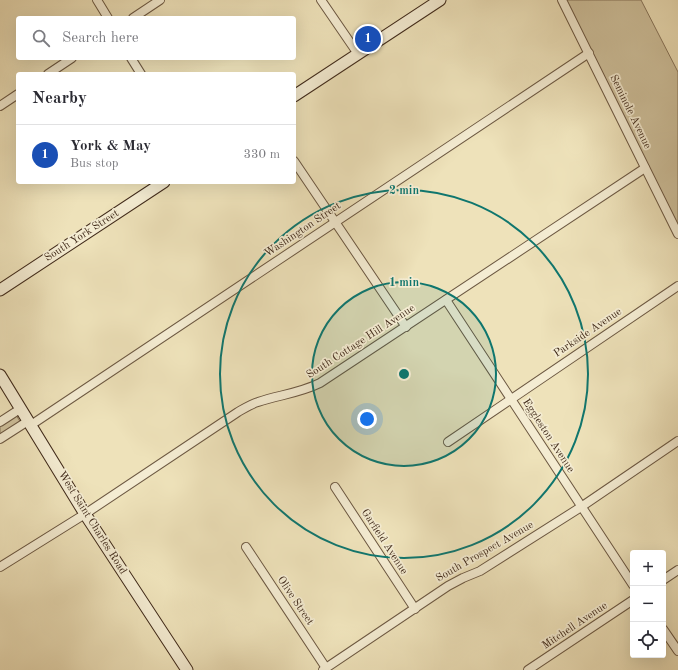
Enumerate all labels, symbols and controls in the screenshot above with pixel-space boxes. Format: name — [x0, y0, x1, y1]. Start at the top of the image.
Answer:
search box — [16, 16, 296, 60]
pin: 1 — [355, 24, 381, 54]
icon: search — [30, 27, 52, 49]
text: Search here — [62, 31, 139, 46]
street label: Seminole Avenue — [607, 73, 653, 151]
text: Nearby — [32, 90, 87, 107]
text: York & May — [70, 139, 151, 154]
text: 1 — [41, 148, 49, 161]
text: 330 m — [243, 148, 280, 161]
text: Bus stop — [70, 157, 119, 170]
text: 2 min — [389, 185, 419, 197]
street label: Washington Street — [263, 200, 343, 260]
street label: South York Street — [43, 208, 121, 264]
text: 1 min — [389, 277, 419, 289]
street label: South Cottage Hill Avenue — [305, 303, 417, 381]
street label: Parkside Avenue — [552, 306, 624, 360]
centre of rings — [397, 367, 411, 381]
street label: Eggleston Avenue — [520, 397, 576, 475]
your location — [357, 409, 377, 429]
street label: West Saint Charles Road — [56, 470, 128, 577]
street label: Garfield Avenue — [359, 507, 409, 577]
street label: South Prospect Avenue — [434, 520, 536, 584]
map controls — [630, 550, 666, 658]
button: + — [630, 550, 666, 586]
street label: Olive Street — [275, 575, 315, 628]
button: − — [630, 586, 666, 622]
street label: Mitchell Avenue — [540, 600, 610, 652]
button: locate — [630, 622, 666, 658]

